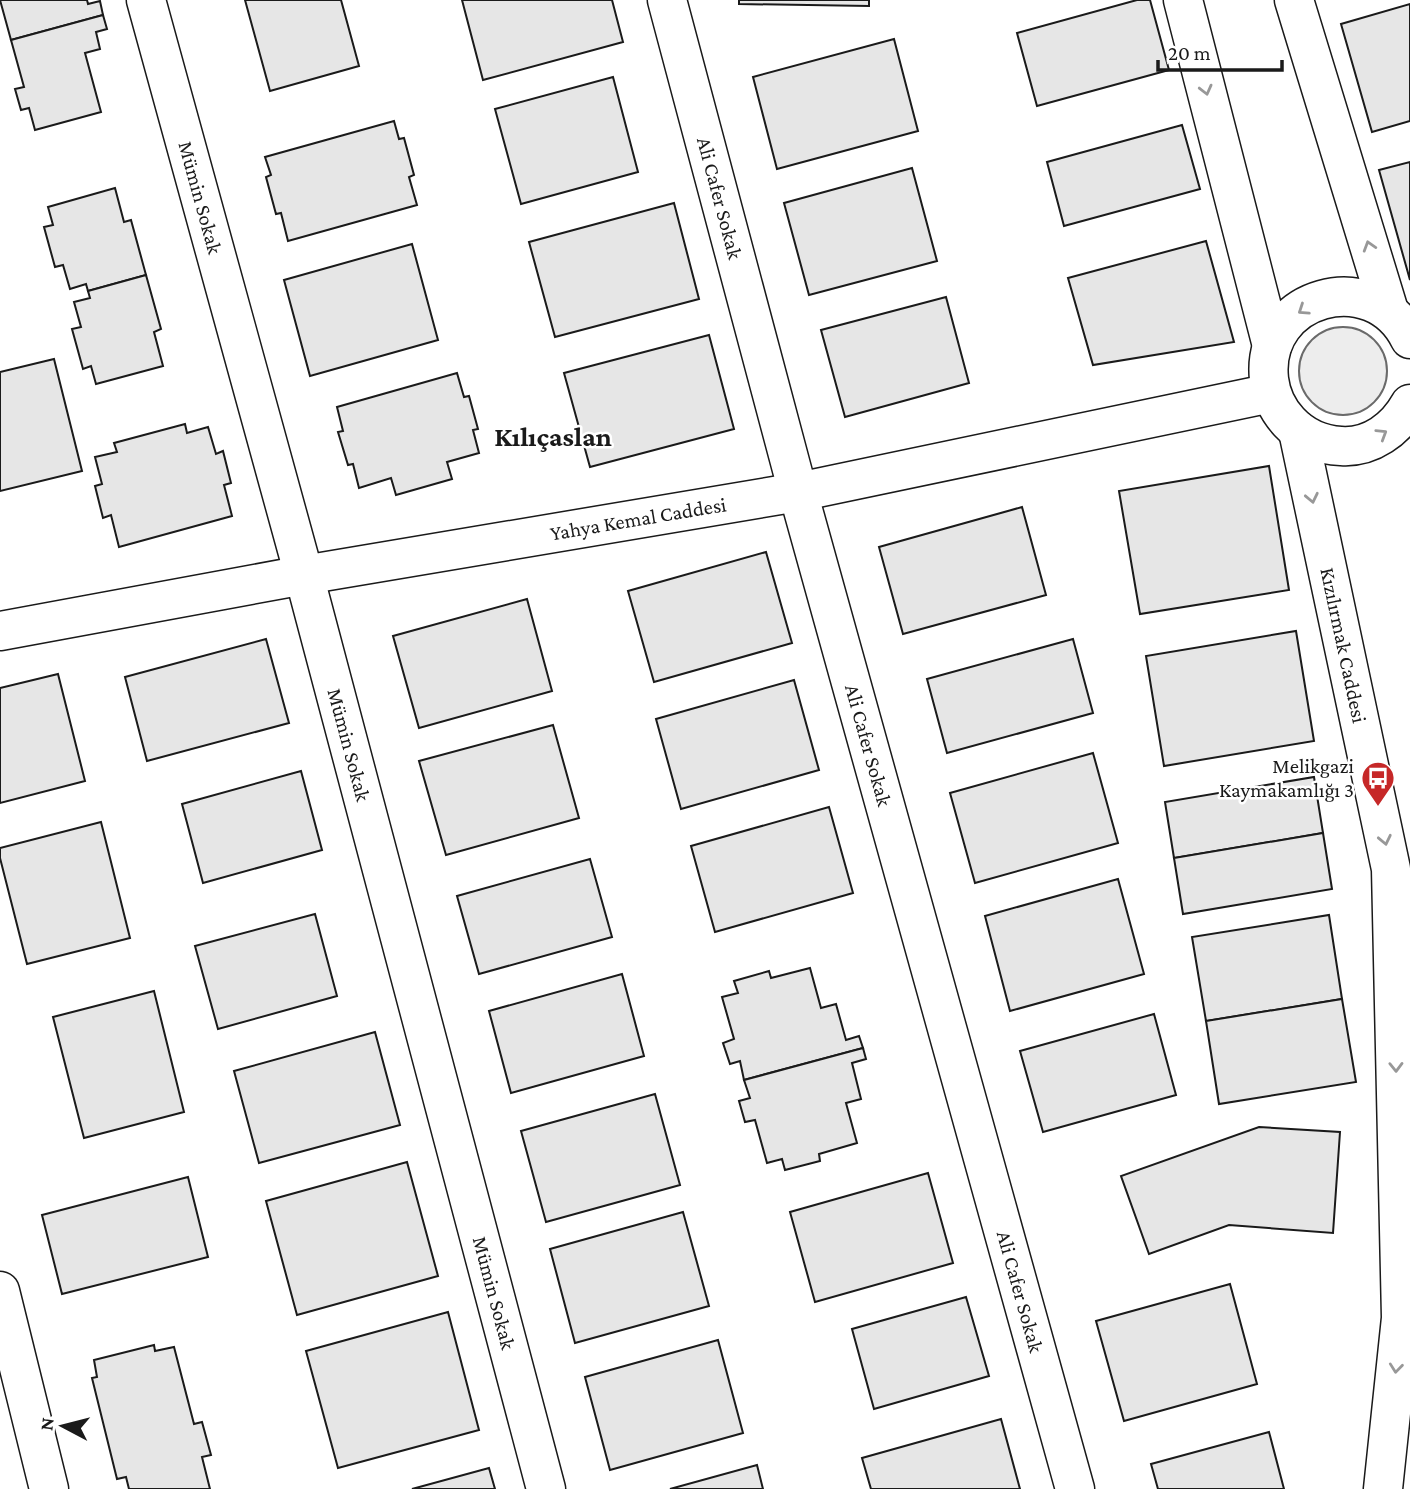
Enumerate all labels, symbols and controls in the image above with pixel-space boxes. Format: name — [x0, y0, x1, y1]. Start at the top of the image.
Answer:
scale bar — [1158, 28, 1282, 72]
text: 20 m — [1168, 41, 1211, 65]
one-way arrow — [1198, 84, 1212, 96]
street label: Ali Cafer Sokak — [692, 134, 748, 262]
street label: Mümin Sokak — [173, 138, 227, 257]
one-way arrow — [1362, 240, 1377, 252]
one-way arrow — [1298, 302, 1311, 314]
district label: Kılıçaslan — [494, 421, 612, 452]
one-way arrow — [1374, 429, 1387, 442]
street label: Yahya Kemal Caddesi — [548, 492, 729, 545]
one-way arrow — [1303, 492, 1318, 504]
street label: Kızılırmak Caddesi — [1315, 565, 1372, 726]
street label: Ali Cafer Sokak — [840, 682, 897, 809]
street label: Mümin Sokak — [323, 686, 375, 804]
place label: Melikgazi Kaymakamlığı 3 — [1219, 754, 1354, 802]
bus stop icon: Melikgazi Kaymakamlığı 3 — [1359, 759, 1397, 808]
one-way arrow — [1377, 834, 1392, 846]
one-way arrow — [1388, 1062, 1403, 1073]
street label: Ali Cafer Sokak — [992, 1228, 1049, 1355]
street label: Mümin Sokak — [468, 1234, 521, 1352]
one-way arrow — [1389, 1363, 1404, 1374]
north arrow — [28, 1391, 98, 1461]
text: N — [35, 1416, 58, 1432]

